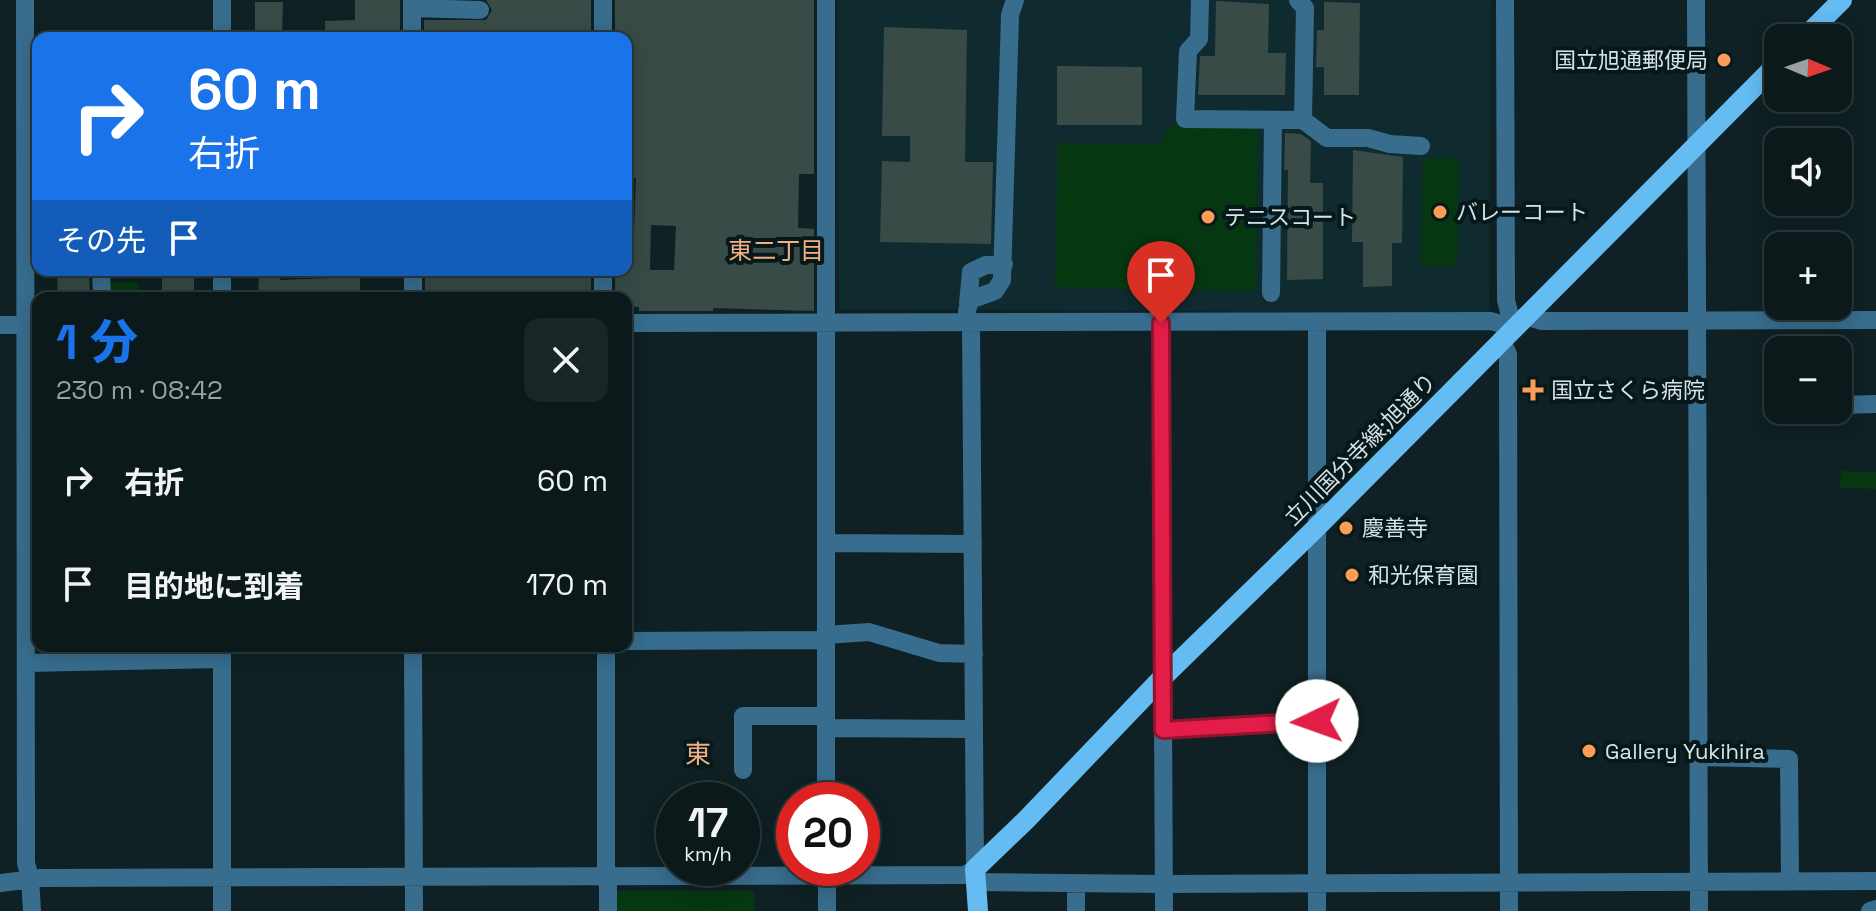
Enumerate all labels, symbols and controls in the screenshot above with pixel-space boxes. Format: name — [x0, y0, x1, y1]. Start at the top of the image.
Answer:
north arrow — [1764, 24, 1852, 112]
map controls — [1764, 24, 1852, 424]
place label: 国立旭通郵便局 — [1554, 46, 1708, 74]
marker: 国立旭通郵便局 — [1715, 51, 1733, 69]
text: 60 m — [188, 54, 321, 125]
icon: right — [56, 64, 160, 168]
button: sound — [1764, 128, 1852, 216]
text: 右折 — [188, 131, 260, 177]
place label: バレーコート — [1456, 198, 1588, 226]
place label: テニスコート — [1224, 203, 1356, 231]
marker: バレーコート — [1431, 203, 1449, 221]
marker: テニスコート — [1199, 208, 1217, 226]
icon: arrive — [162, 216, 206, 260]
text: その先 — [56, 221, 146, 260]
button: + — [1764, 232, 1852, 320]
district label: 東二丁目 — [728, 235, 824, 266]
pin — [1127, 241, 1195, 323]
icon: arrive — [1139, 253, 1183, 297]
text: 1 分 — [56, 312, 138, 373]
button: close — [524, 318, 608, 402]
button: − — [1764, 336, 1852, 424]
street label: 立川国分寺線;旭通り — [1278, 367, 1442, 531]
text: 230 m · 08:42 — [56, 373, 223, 407]
place label: 国立さくら病院 — [1551, 376, 1705, 404]
marker: 国立さくら病院 — [1522, 379, 1544, 401]
icon: right — [56, 458, 100, 502]
text: 60 m — [537, 461, 608, 500]
text: 右折 — [124, 463, 184, 502]
place label: 慶善寺 — [1362, 514, 1428, 542]
marker: 慶善寺 — [1337, 519, 1355, 537]
place label: 和光保育園 — [1368, 561, 1478, 589]
icon: arrive — [56, 562, 100, 606]
text: 170 m — [526, 565, 608, 604]
marker: 和光保育園 — [1343, 566, 1361, 584]
text: 目的地に到着 — [124, 567, 304, 606]
position arrow — [1275, 679, 1359, 763]
district label: 東 — [685, 737, 711, 771]
place label: Gallery Yukihira — [1605, 737, 1765, 765]
marker: Gallery Yukihira — [1580, 742, 1598, 760]
speed limit sign: 20 — [776, 782, 880, 886]
text: 17 — [688, 798, 728, 849]
text: km/h — [684, 841, 732, 867]

